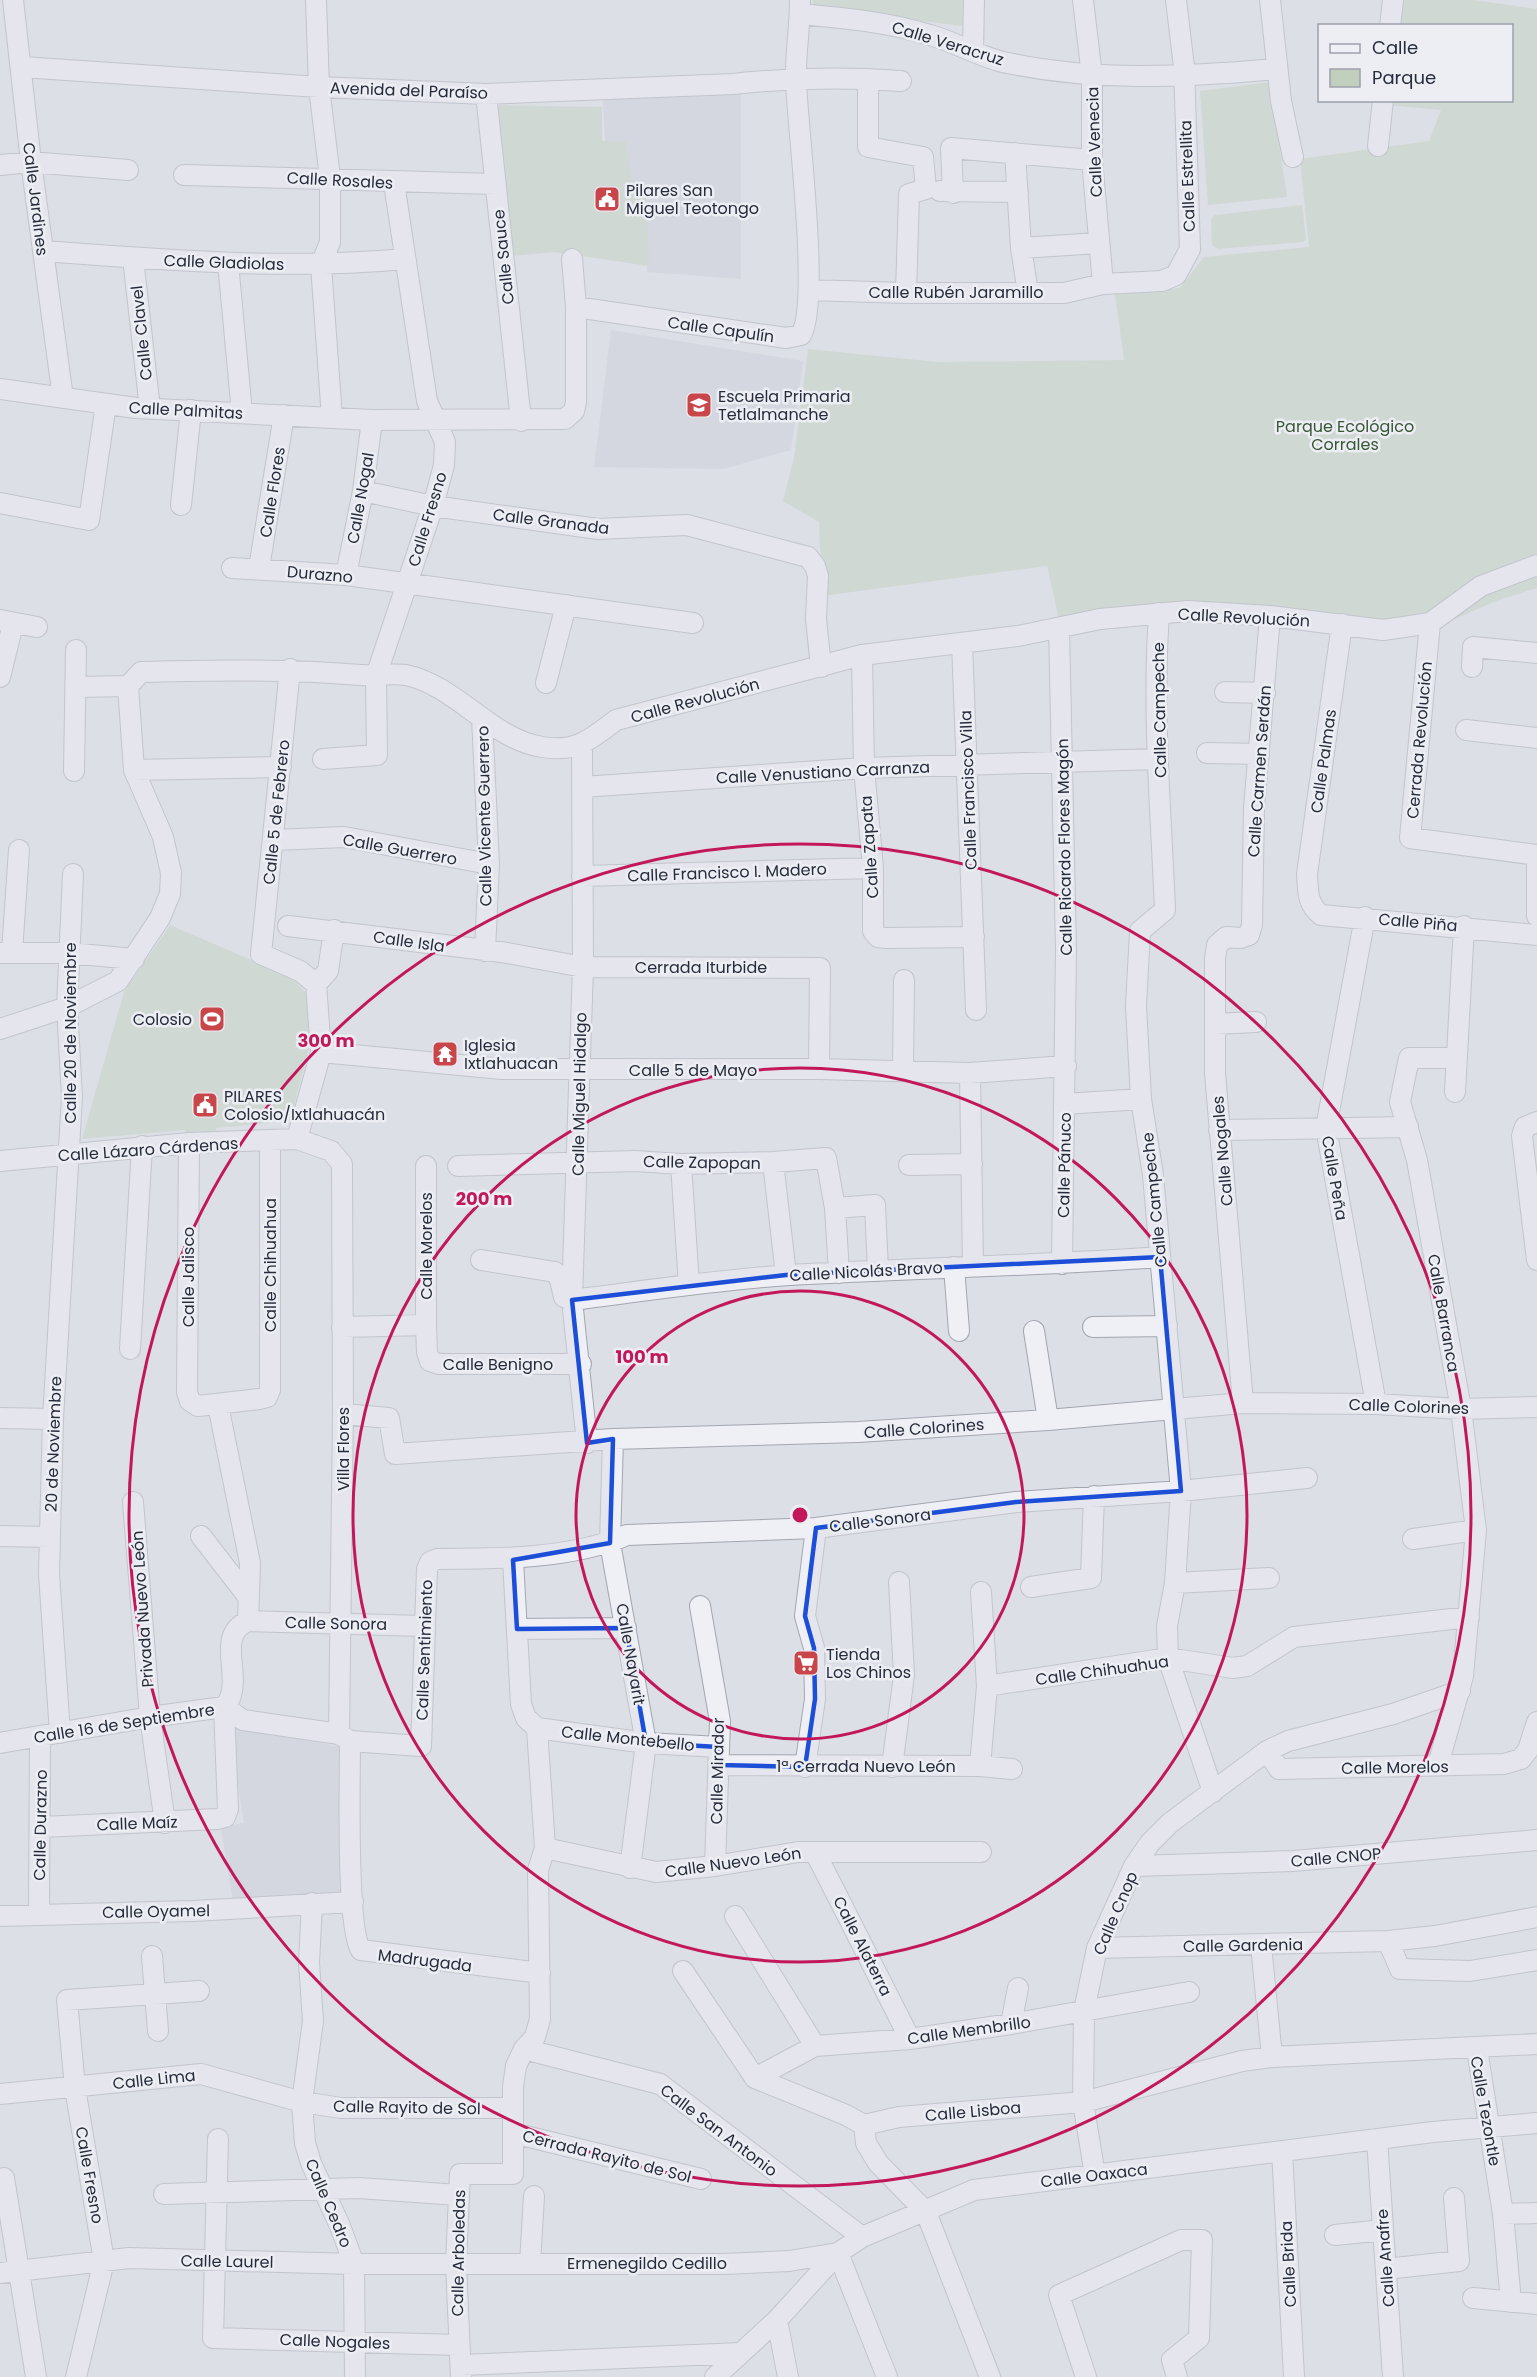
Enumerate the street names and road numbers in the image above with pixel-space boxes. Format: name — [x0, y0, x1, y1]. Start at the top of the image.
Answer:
street label: Calle Veracruz — [889, 16, 1007, 71]
street label: Avenida del Paraíso — [330, 76, 488, 105]
street label: Calle Venecia — [1081, 86, 1108, 198]
street label: Calle Estrellita — [1174, 120, 1201, 232]
street label: Calle Jardines — [17, 141, 54, 257]
street label: Calle Rosales — [286, 166, 394, 195]
street label: Calle Sauce — [487, 208, 520, 306]
street label: Calle Gladiolas — [163, 249, 285, 276]
street label: Calle Rubén Jaramillo — [868, 281, 1044, 304]
street label: Calle Clavel — [125, 284, 158, 381]
street label: Calle Capulín — [666, 311, 776, 348]
street label: Calle Palmitas — [128, 396, 244, 425]
street label: Calle Flores — [254, 445, 291, 539]
street label: Calle Nogal — [341, 451, 380, 546]
street label: Calle Fresno — [402, 469, 453, 569]
street label: Calle Granada — [491, 503, 610, 540]
street label: Durazno — [286, 560, 354, 589]
street label: Calle Revolución — [1177, 603, 1311, 632]
street label: Calle Campeche — [1147, 642, 1172, 778]
street label: Cerrada Revolución — [1401, 660, 1438, 820]
street label: Calle Revolución — [628, 672, 762, 729]
street label: Calle Carmen Serdán — [1242, 684, 1277, 858]
street label: Calle Palmas — [1305, 708, 1342, 815]
street label: Calle Francisco Villa — [954, 710, 983, 870]
street label: Calle Vicente Guerrero — [471, 726, 498, 906]
street label: Calle Ricardo Flores Magón — [1051, 738, 1078, 956]
street label: Calle 5 de Febrero — [257, 739, 296, 886]
street label: Calle Venustiano Carranza — [715, 755, 931, 790]
street label: Calle Zapata — [854, 795, 885, 899]
street label: Calle Guerrero — [341, 828, 459, 871]
street label: Calle Francisco I. Madero — [627, 858, 827, 887]
street label: Calle Piña — [1377, 908, 1459, 937]
street label: Calle Isla — [372, 925, 446, 958]
street label: Calle 20 de Noviembre — [59, 942, 82, 1124]
street label: Cerrada Iturbide — [635, 956, 767, 979]
street label: Calle Miguel Hidalgo — [567, 1012, 592, 1176]
street label: Calle 5 de Mayo — [629, 1059, 757, 1082]
street label: Calle Nogales — [1206, 1095, 1239, 1207]
street label: Calle Pánuco — [1052, 1112, 1077, 1218]
street label: Calle Campeche — [1136, 1131, 1173, 1269]
street label: Calle Lázaro Cárdenas — [57, 1132, 239, 1167]
street label: Calle Peña — [1316, 1134, 1353, 1222]
street label: Calle Zapopan — [643, 1150, 761, 1175]
street label: Calle Morelos — [415, 1192, 438, 1300]
street label: Calle Chihuahua — [259, 1198, 282, 1332]
street label: Calle Jalisco — [177, 1227, 200, 1327]
street label: Calle Barranca — [1422, 1252, 1465, 1374]
street label: Calle Nicolás Bravo — [789, 1256, 943, 1287]
street label: Calle Benigno — [443, 1353, 553, 1376]
street label: 20 de Noviembre — [40, 1376, 67, 1512]
street label: Calle Colorines — [1348, 1393, 1470, 1420]
street label: Villa Flores — [332, 1407, 355, 1491]
street label: Calle Colorines — [863, 1413, 985, 1444]
street label: Calle Sonora — [828, 1503, 932, 1538]
street label: Privada Nuevo León — [126, 1530, 159, 1688]
street label: Calle Sentimiento — [411, 1579, 438, 1721]
street label: Calle Nayarit — [610, 1601, 651, 1707]
street label: Calle Sonora — [285, 1611, 387, 1636]
street label: Calle Chihuahua — [1034, 1650, 1170, 1691]
street label: Calle 16 de Septiembre — [32, 1698, 216, 1749]
street label: Calle Mirador — [705, 1717, 730, 1825]
street label: Calle Montebello — [560, 1720, 696, 1757]
street label: 1ª Cerrada Nuevo León — [776, 1755, 956, 1778]
street label: Calle Morelos — [1341, 1755, 1449, 1780]
street label: Calle Durazno — [28, 1769, 53, 1881]
street label: Calle Maíz — [96, 1811, 178, 1836]
street label: Calle Nuevo León — [663, 1842, 803, 1883]
street label: Calle CNOP — [1290, 1842, 1382, 1873]
street label: Calle Cnop — [1088, 1868, 1143, 1959]
street label: Calle Alaterra — [828, 1892, 898, 2000]
street label: Calle Oyamel — [102, 1899, 210, 1924]
street label: Calle Gardenia — [1183, 1933, 1303, 1958]
street label: Madrugada — [376, 1943, 473, 1978]
street label: Calle Membrillo — [906, 2010, 1032, 2051]
street label: Calle Tezontle — [1465, 2054, 1507, 2168]
street label: Calle Lima — [111, 2064, 197, 2095]
street label: Calle San Antonio — [655, 2079, 782, 2182]
street label: Calle Rayito de Sol — [333, 2095, 481, 2120]
street label: Calle Lisboa — [924, 2096, 1022, 2127]
street label: Cerrada Rayito de Sol — [520, 2124, 694, 2189]
street label: Calle Fresno — [70, 2125, 109, 2225]
street label: Calle Cedro — [299, 2155, 358, 2251]
street label: Calle Oaxaca — [1039, 2158, 1149, 2193]
street label: Calle Arboledas — [446, 2189, 471, 2317]
street label: Calle Anafre — [1371, 2208, 1400, 2308]
street label: Calle Brida — [1275, 2220, 1302, 2308]
street label: Calle Laurel — [180, 2249, 274, 2274]
street label: Ermenegildo Cedillo — [567, 2252, 727, 2275]
street label: Calle Nogales — [279, 2328, 391, 2355]

